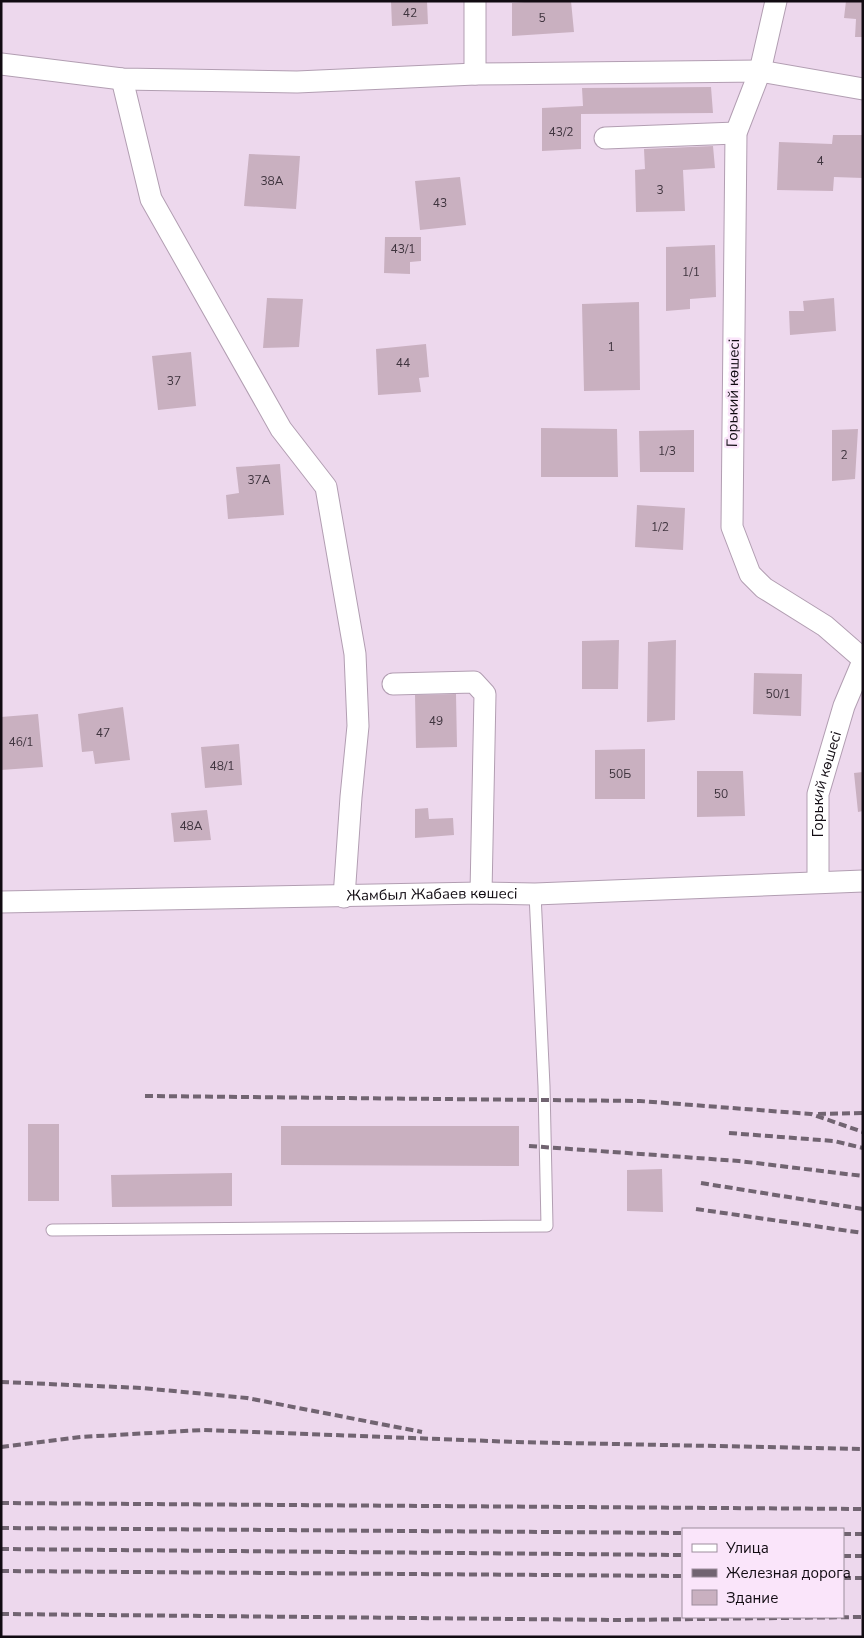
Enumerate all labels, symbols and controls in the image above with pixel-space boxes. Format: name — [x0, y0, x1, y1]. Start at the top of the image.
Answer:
house number: 42 — [403, 5, 417, 21]
house number: 5 — [538, 10, 546, 26]
house number: 43/2 — [549, 124, 574, 140]
house number: 4 — [816, 153, 824, 169]
house number: 38А — [260, 173, 284, 189]
house number: 3 — [656, 182, 664, 198]
house number: 43 — [433, 195, 447, 211]
house number: 43/1 — [391, 241, 416, 257]
house number: 1/1 — [682, 264, 700, 280]
house number: 1 — [607, 339, 615, 355]
street label: Горький көшесі — [722, 339, 744, 447]
house number: 44 — [396, 355, 410, 371]
house number: 37 — [167, 373, 181, 389]
house number: 1/3 — [658, 443, 676, 459]
house number: 2 — [840, 447, 848, 463]
house number: 37А — [247, 472, 271, 488]
house number: 1/2 — [651, 519, 669, 535]
house number: 50/1 — [766, 686, 791, 702]
house number: 49 — [429, 713, 443, 729]
house number: 47 — [96, 725, 110, 741]
street label: Горький көшесі — [807, 729, 846, 837]
house number: 46/1 — [9, 734, 34, 750]
house number: 48/1 — [210, 758, 235, 774]
house number: 50Б — [609, 766, 631, 782]
house number: 50 — [714, 786, 728, 802]
house number: 48А — [179, 818, 203, 834]
street label: Жамбыл Жабаев көшесі — [346, 883, 518, 906]
legend — [682, 1528, 844, 1618]
text: Улица — [725, 1538, 769, 1558]
text: Железная дорога — [726, 1563, 851, 1583]
text: Здание — [726, 1588, 778, 1608]

